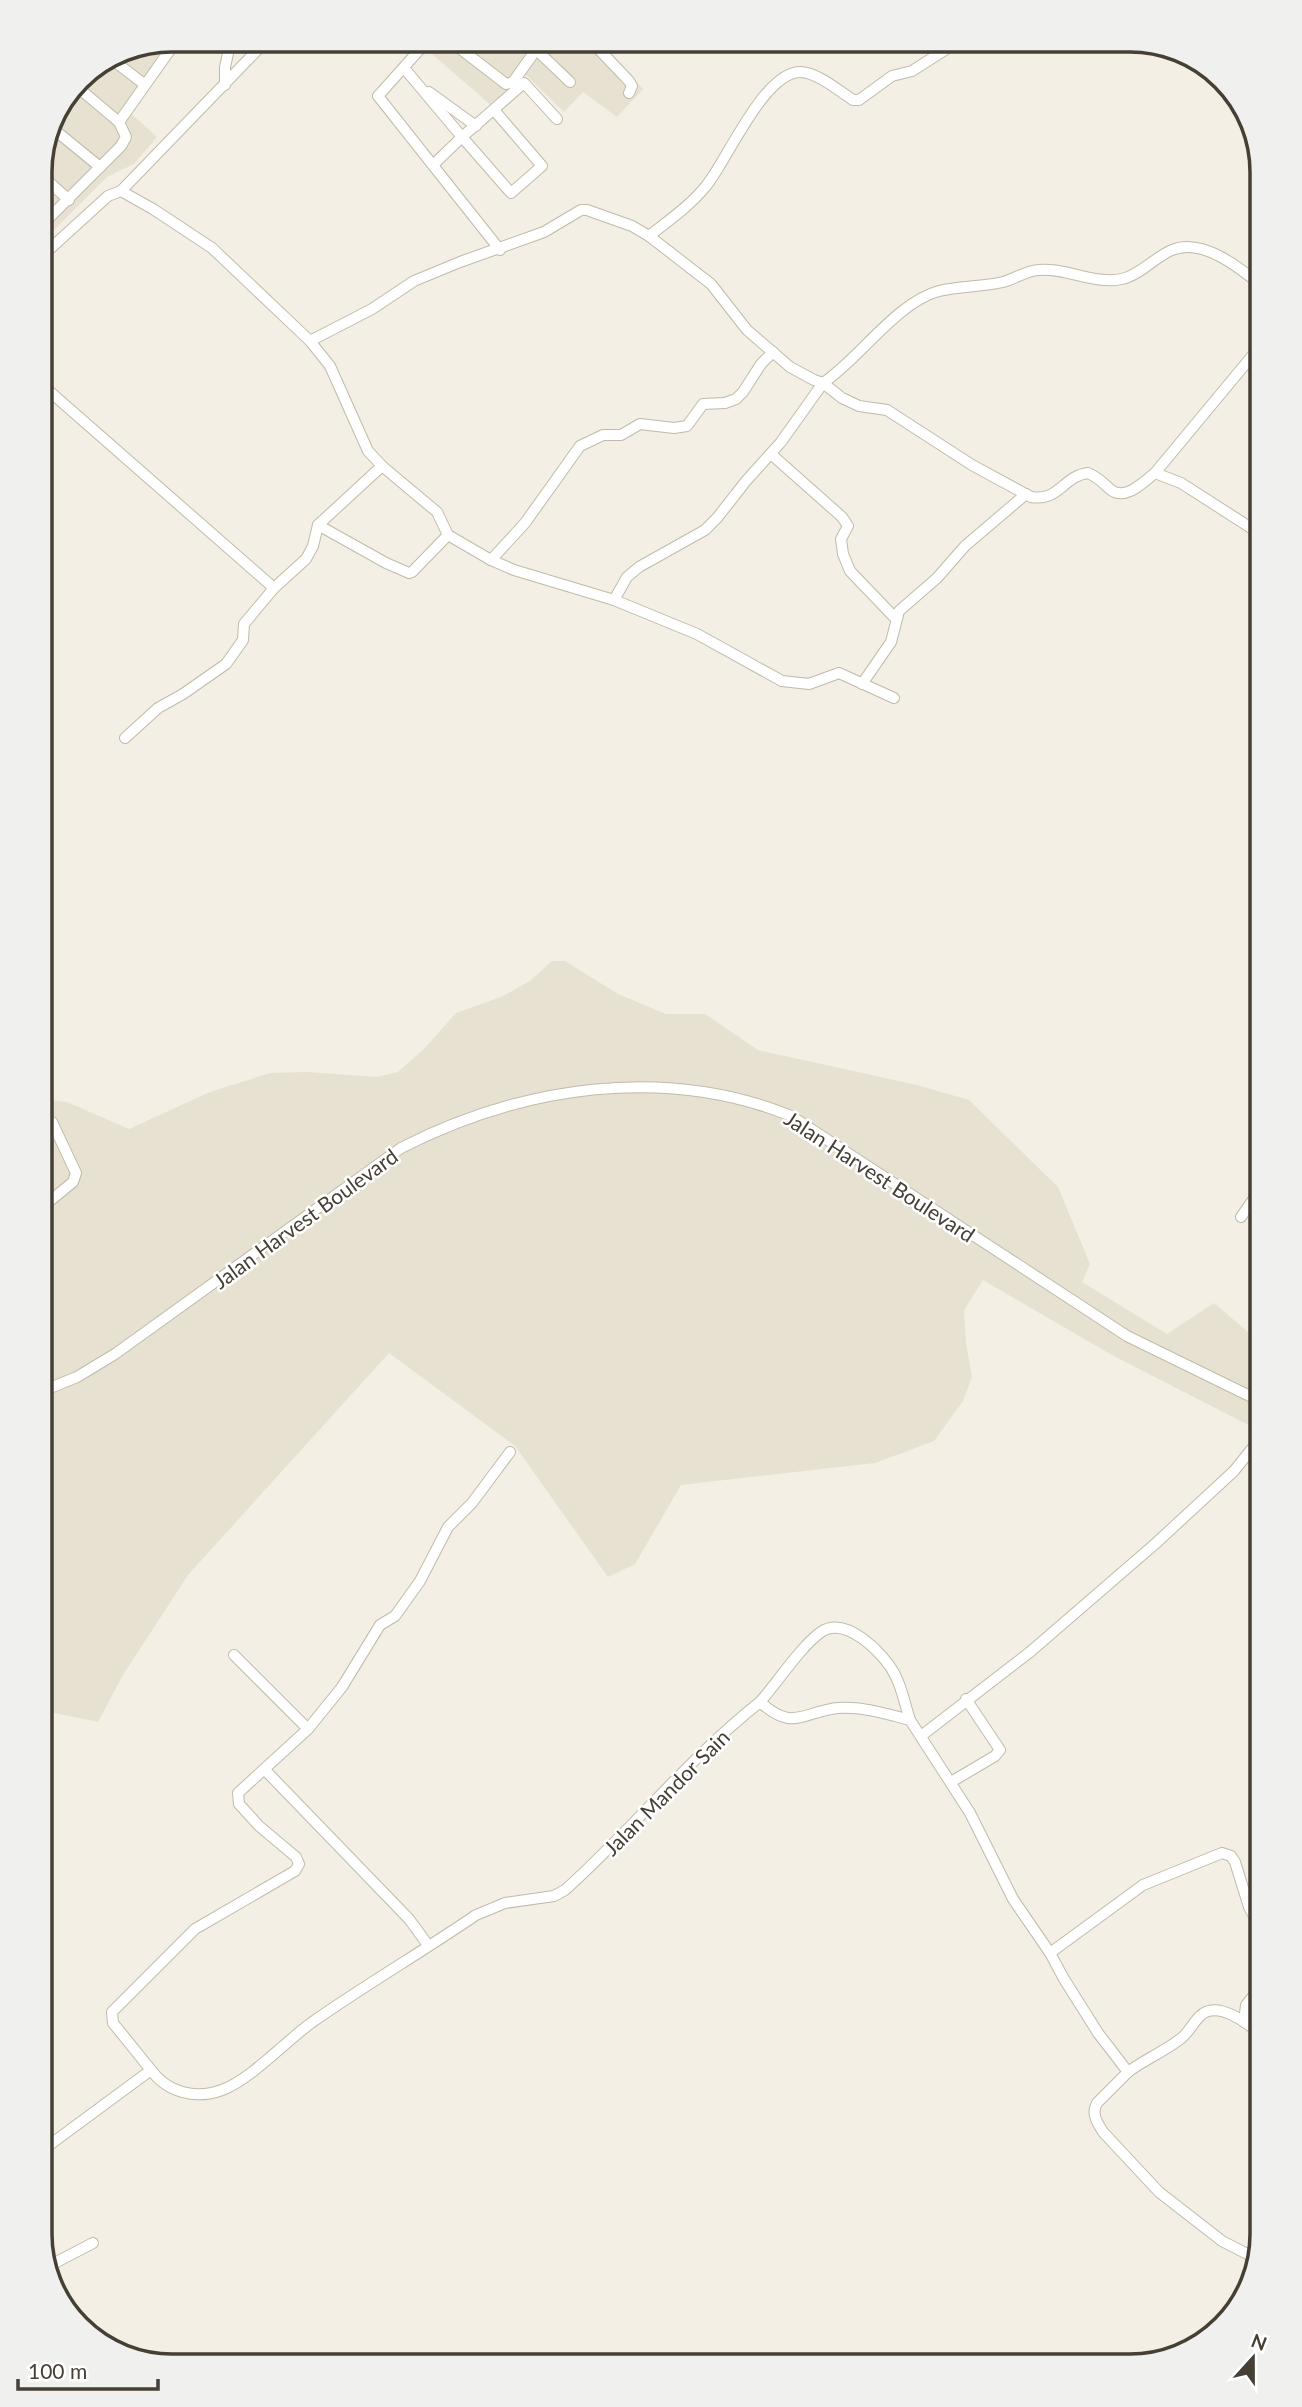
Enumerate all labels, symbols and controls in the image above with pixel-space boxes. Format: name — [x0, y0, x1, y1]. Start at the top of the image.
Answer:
street label: Jalan Harvest Boulevard — [780, 1105, 980, 1247]
street label: Jalan Harvest Boulevard — [208, 1143, 402, 1293]
street label: Jalan Mandor Sain — [598, 1724, 734, 1860]
north arrow — [1218, 2323, 1288, 2393]
text: N — [1248, 2328, 1270, 2355]
scale bar — [18, 2348, 158, 2392]
text: 100 m — [28, 2358, 87, 2383]

